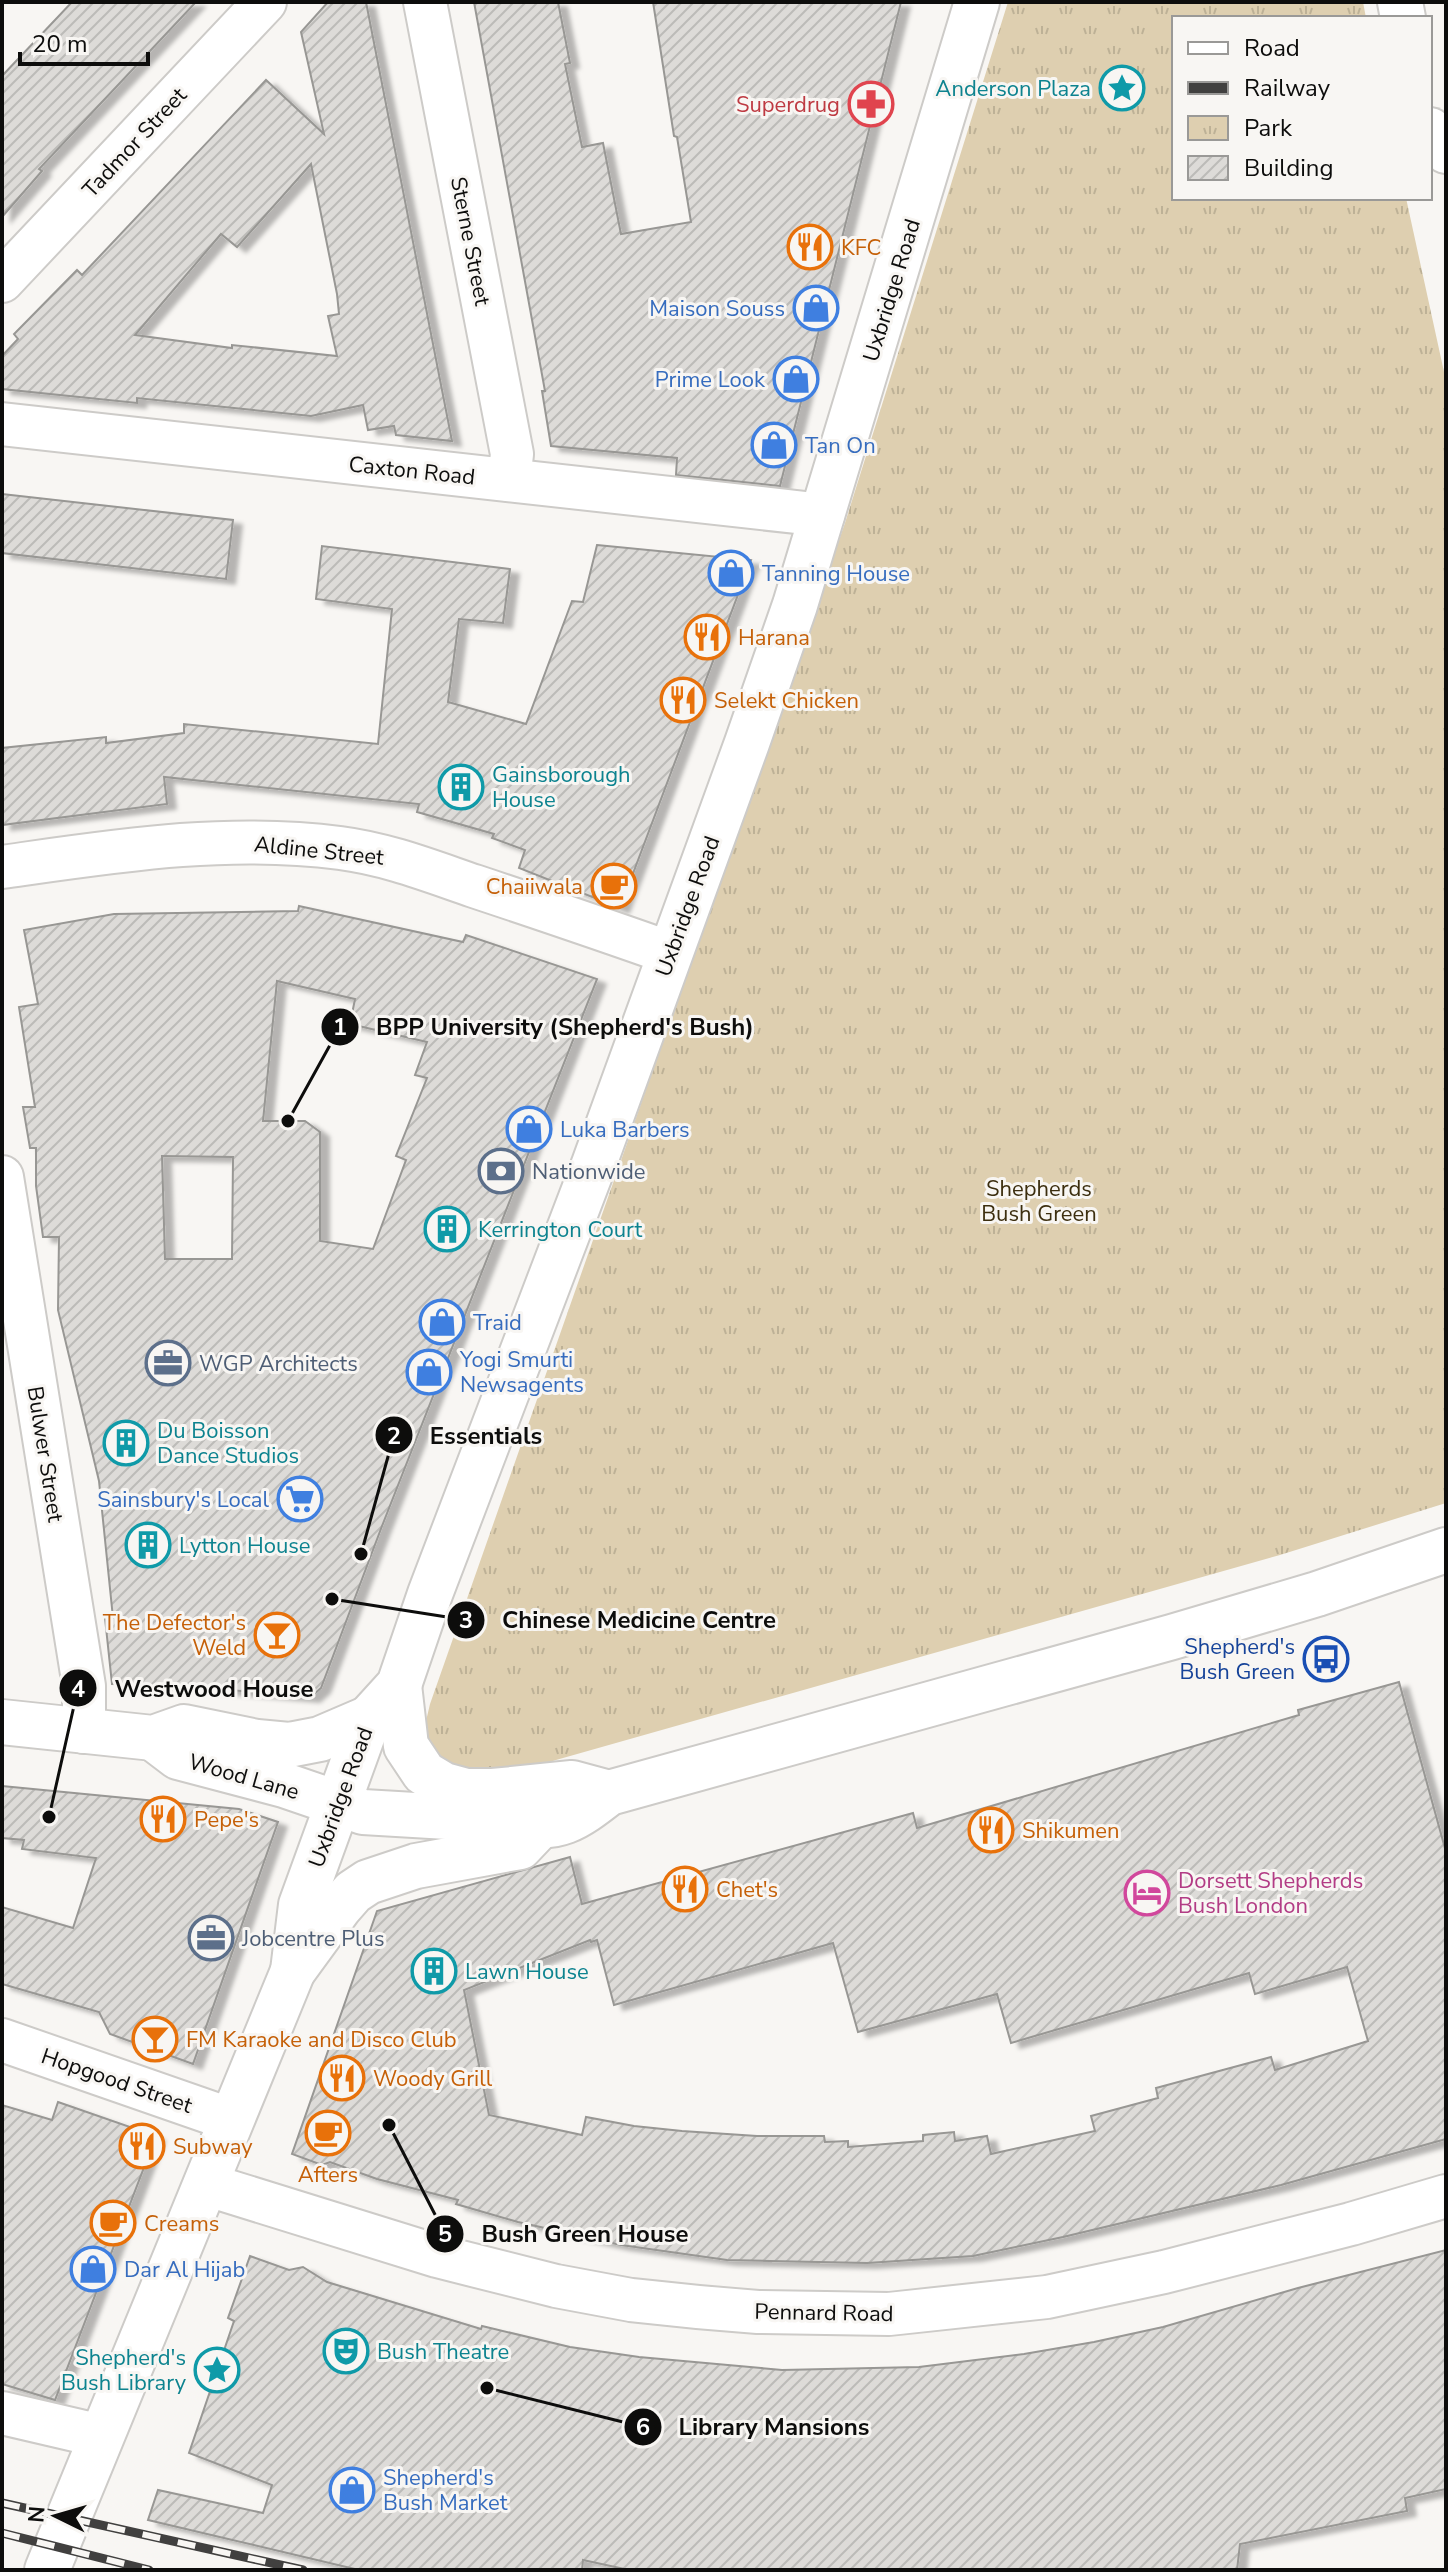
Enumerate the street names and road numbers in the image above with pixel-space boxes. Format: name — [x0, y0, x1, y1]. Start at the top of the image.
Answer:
street label: Tadmor Street — [76, 81, 194, 204]
street label: Sterne Street — [443, 174, 497, 308]
street label: Uxbridge Road — [856, 215, 928, 365]
street label: Caxton Road — [347, 449, 477, 493]
street label: Aldine Street — [253, 829, 386, 873]
street label: Uxbridge Road — [649, 832, 727, 981]
street label: Bulwer Street — [19, 1384, 71, 1524]
street label: Uxbridge Road — [302, 1723, 380, 1872]
street label: Wood Lane — [185, 1747, 303, 1807]
street label: Hopgood Street — [37, 2041, 196, 2121]
street label: Pennard Road — [754, 2297, 894, 2329]

